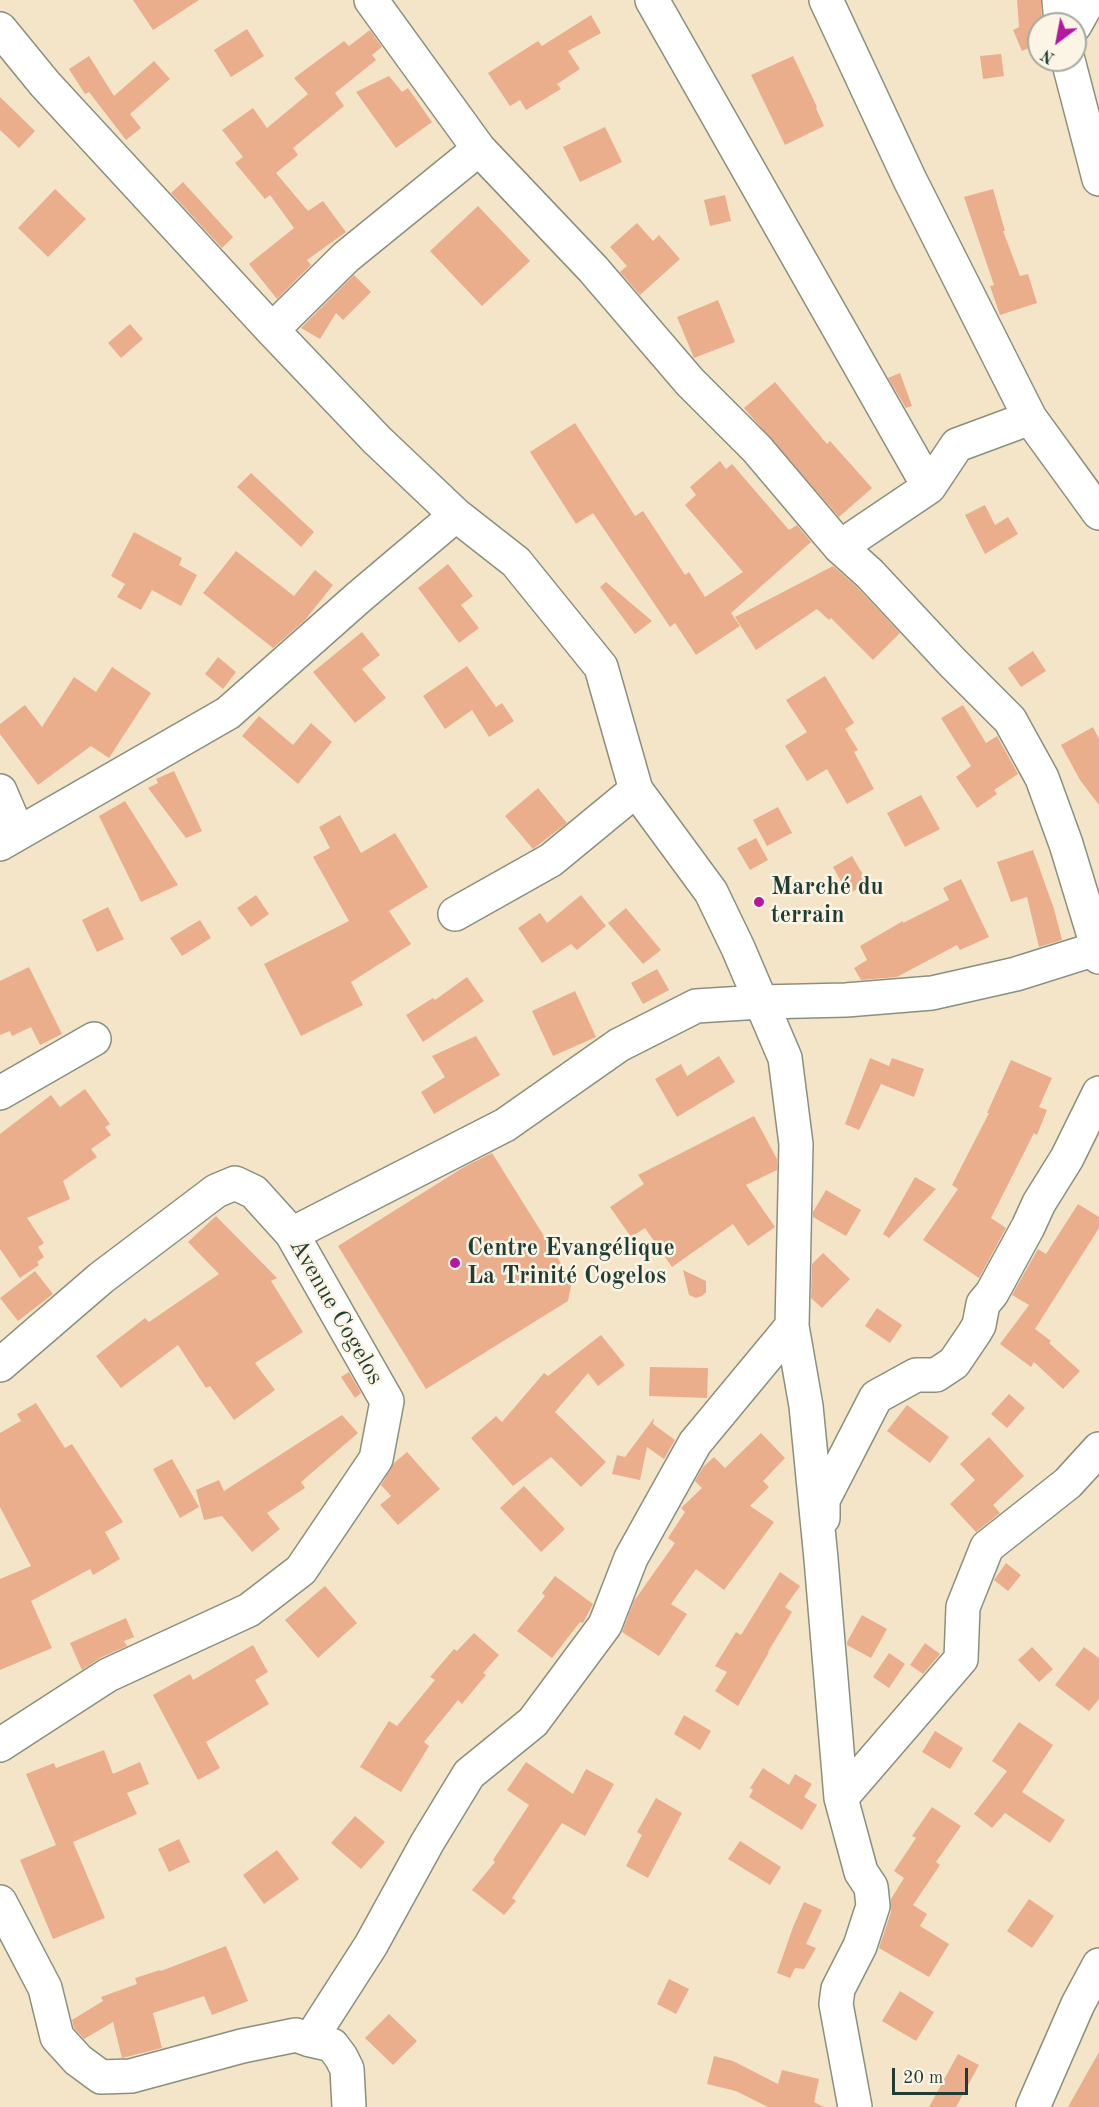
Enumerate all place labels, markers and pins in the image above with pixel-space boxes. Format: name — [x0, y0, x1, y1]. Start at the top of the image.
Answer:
place label: Marché du terrain — [771, 874, 884, 930]
marker: Marché du terrain — [752, 895, 766, 909]
place label: Centre Evangélique La Trinité Cogelos — [467, 1235, 675, 1291]
marker: Centre Evangélique La Trinité Cogelos — [448, 1256, 462, 1270]

